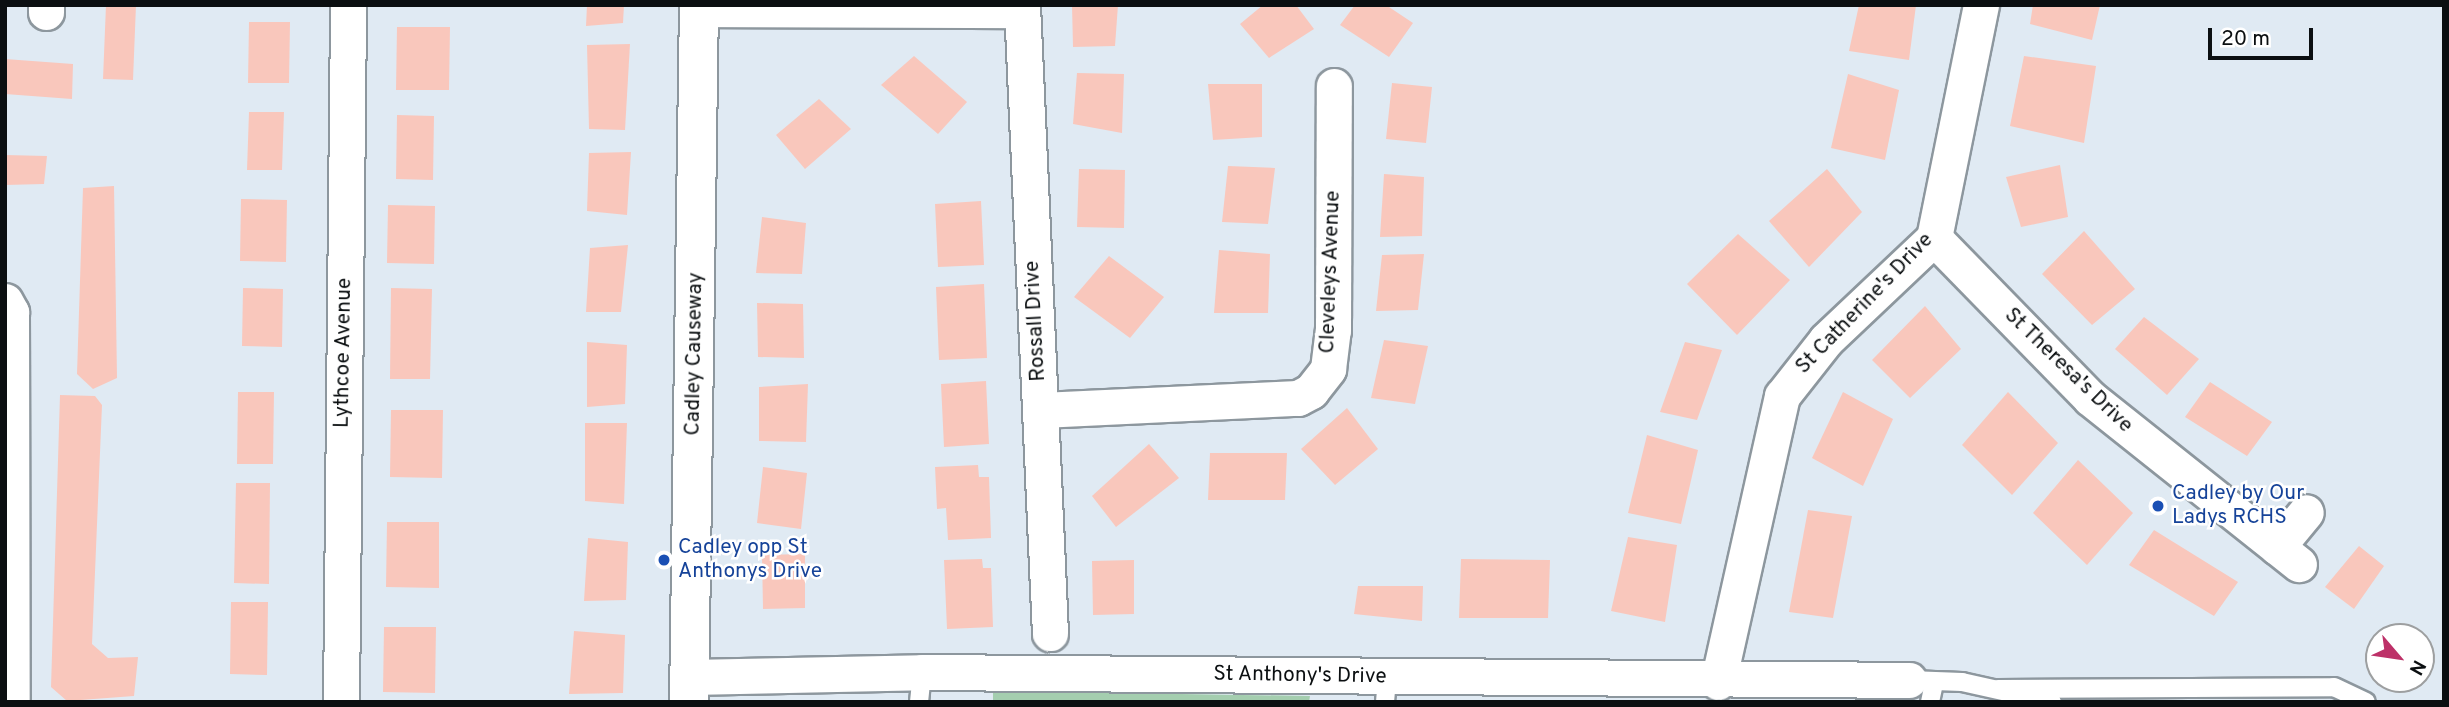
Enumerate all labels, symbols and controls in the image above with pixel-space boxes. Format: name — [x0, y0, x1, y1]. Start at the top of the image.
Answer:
scale bar — [2211, 14, 2316, 58]
text: 20 m — [2221, 26, 2270, 53]
street label: Cleveleys Avenue — [1316, 190, 1346, 354]
street label: St Catherine's Drive — [1791, 228, 1939, 380]
street label: Rossall Drive — [1020, 260, 1052, 382]
street label: Cadley Causeway — [681, 272, 709, 436]
street label: Lythcoe Avenue — [330, 277, 358, 429]
street label: St Theresa's Drive — [1998, 303, 2138, 439]
place label: Cadley by Our Ladys RCHS — [2172, 481, 2304, 531]
marker: Cadley by Our Ladys RCHS — [2150, 498, 2166, 514]
place label: Cadley opp St Anthonys Drive — [678, 535, 822, 585]
marker: Cadley opp St Anthonys Drive — [656, 552, 672, 568]
north arrow — [2365, 623, 2435, 693]
text: N — [2403, 655, 2430, 679]
street label: St Anthony's Drive — [1213, 662, 1387, 690]

